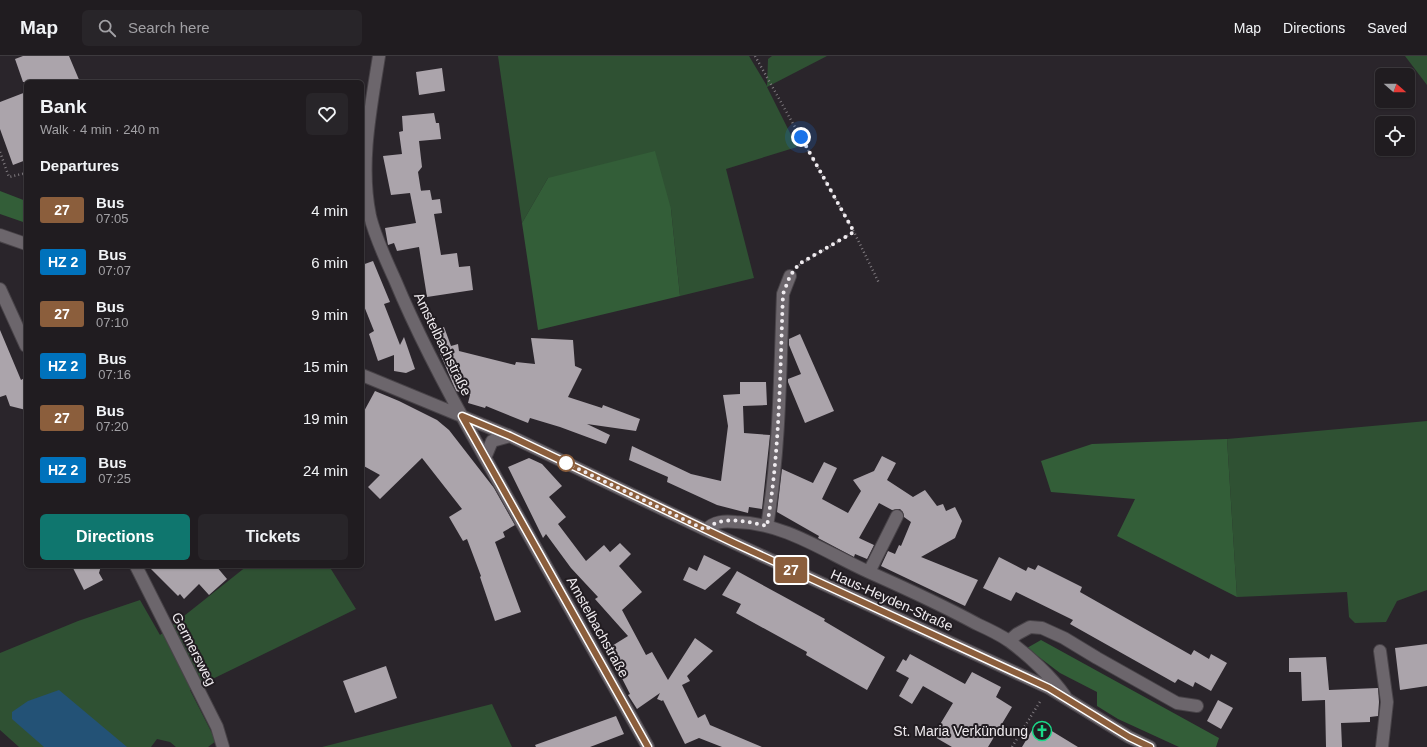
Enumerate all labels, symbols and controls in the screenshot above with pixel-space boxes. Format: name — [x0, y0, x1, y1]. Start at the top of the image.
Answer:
search box — [82, 10, 362, 46]
text: Map — [20, 17, 58, 38]
icon: search — [96, 17, 118, 39]
text: Search here — [128, 19, 210, 36]
text: Map — [1234, 20, 1261, 36]
text: Directions — [1283, 20, 1345, 36]
text: Saved — [1367, 20, 1407, 36]
north arrow — [1375, 68, 1415, 108]
map controls — [1375, 68, 1415, 156]
button: heart — [306, 93, 348, 135]
text: Bank — [40, 96, 86, 117]
button: locate — [1375, 116, 1415, 156]
text: Walk · 4 min · 240 m — [40, 122, 159, 137]
your location — [791, 127, 811, 147]
text: Departures — [40, 157, 119, 174]
text: Bus — [96, 194, 124, 211]
text: 27 — [54, 202, 70, 218]
text: 4 min — [311, 202, 348, 219]
text: 07:05 — [96, 211, 129, 226]
text: Bus — [98, 246, 127, 263]
text: HZ 2 — [48, 254, 78, 270]
text: 6 min — [311, 254, 348, 271]
text: 07:07 — [98, 263, 131, 278]
street label: Amstelbachstraße — [411, 290, 475, 398]
text: Bus — [96, 298, 124, 315]
text: 27 — [54, 306, 70, 322]
text: 9 min — [311, 306, 348, 323]
text: 07:10 — [96, 315, 129, 330]
text: Bus — [98, 350, 127, 367]
text: HZ 2 — [48, 358, 78, 374]
text: 15 min — [303, 358, 348, 375]
text: 07:16 — [98, 367, 131, 382]
text: Bus — [96, 402, 124, 419]
text: 27 — [54, 410, 70, 426]
text: 19 min — [303, 410, 348, 427]
text: 07:20 — [96, 419, 129, 434]
text: Bus — [98, 454, 127, 471]
unlabelled marker — [557, 454, 575, 472]
text: HZ 2 — [48, 462, 78, 478]
text: 24 min — [303, 462, 348, 479]
text: 07:25 — [98, 471, 131, 486]
button: Directions — [40, 514, 190, 560]
button: Tickets — [198, 514, 348, 560]
line badge: 27 — [773, 557, 809, 583]
text: 27 — [783, 562, 799, 578]
street label: Haus-Heyden-Straße — [828, 566, 956, 634]
street label: Amstelbachstraße — [564, 574, 632, 680]
street label: Germersweg — [169, 610, 219, 688]
church icon: St. Maria Verkündung — [1031, 720, 1053, 742]
place label: St. Maria Verkündung — [893, 723, 1028, 739]

